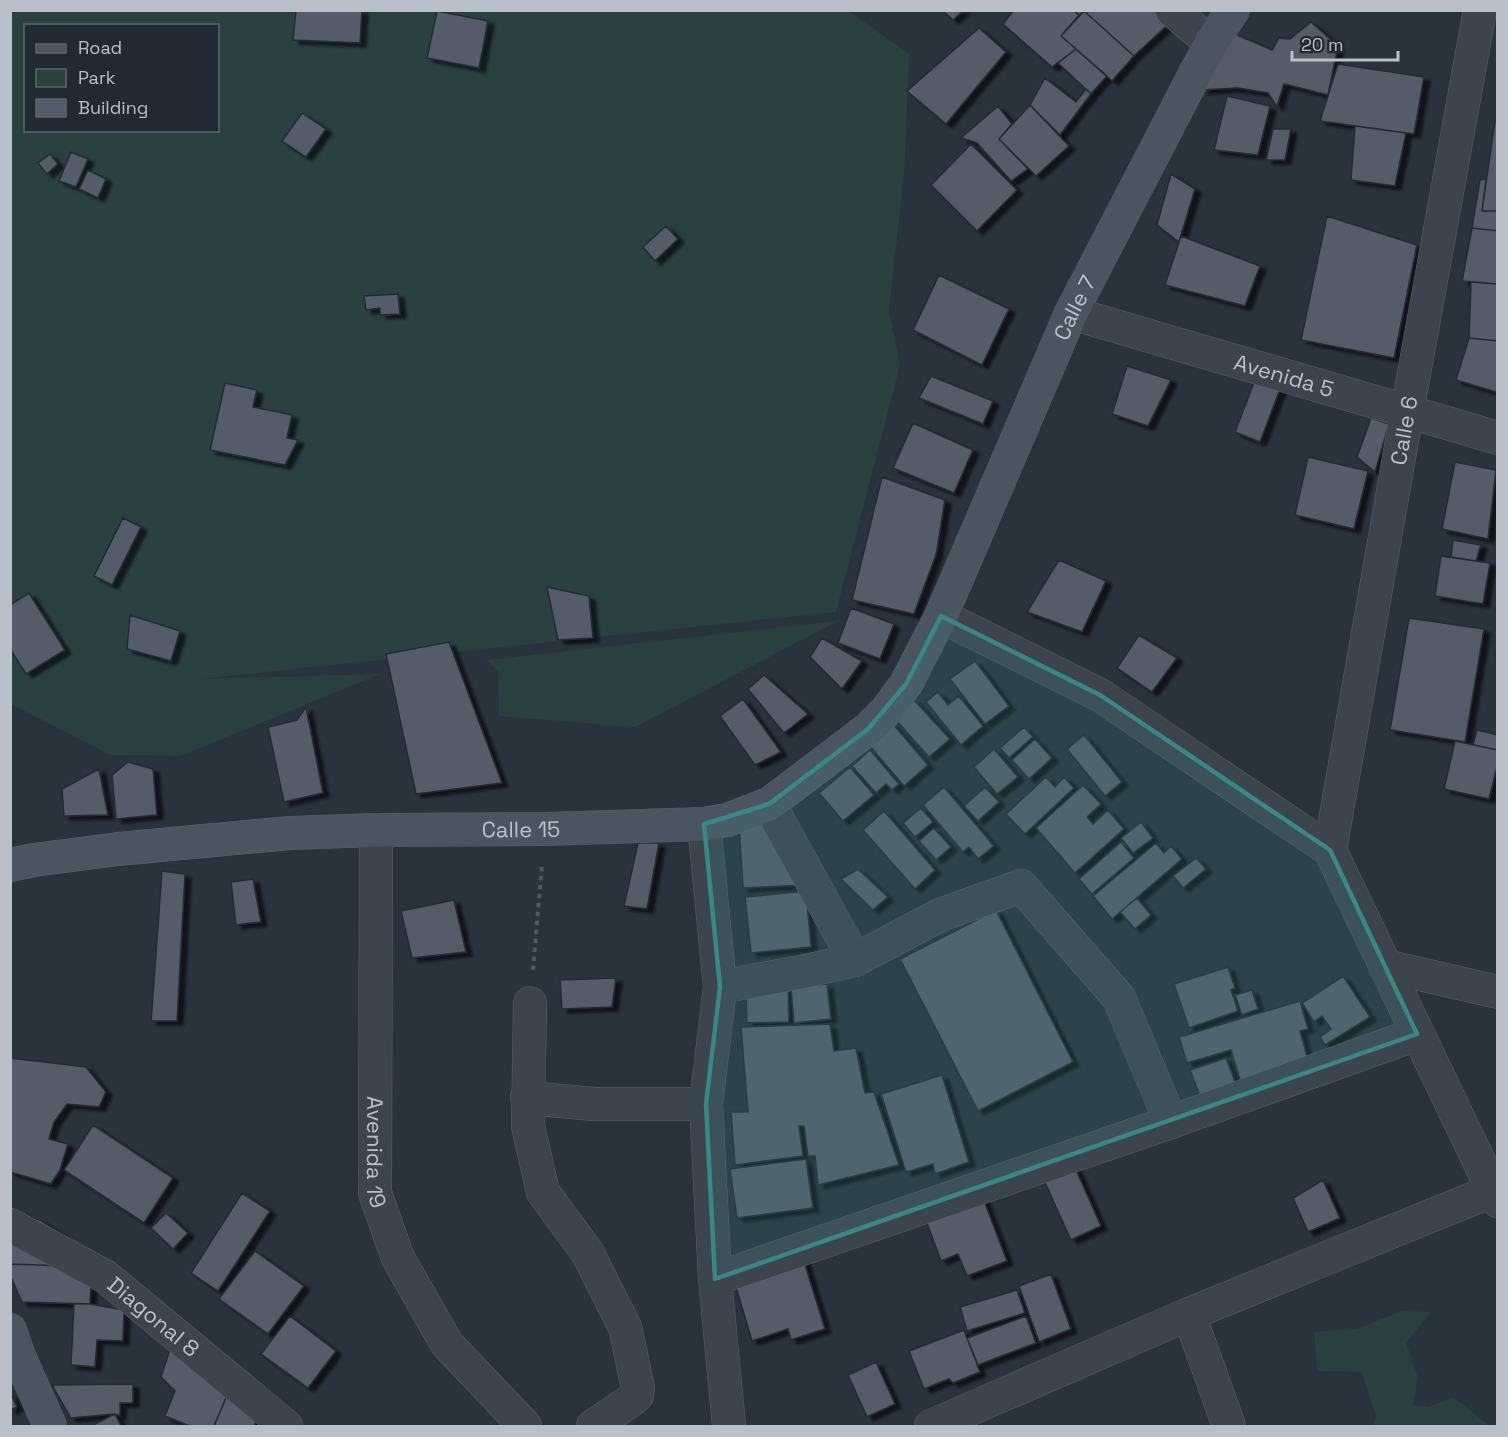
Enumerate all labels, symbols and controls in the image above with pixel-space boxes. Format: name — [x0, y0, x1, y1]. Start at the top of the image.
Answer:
legend — [24, 24, 219, 132]
scale bar — [1292, 24, 1398, 62]
text: 20 m — [1301, 33, 1344, 56]
text: Road — [78, 36, 122, 59]
text: Park — [78, 66, 116, 89]
text: Building — [78, 96, 148, 119]
street label: Calle 7 — [1047, 271, 1102, 344]
street label: Avenida 5 — [1231, 348, 1337, 403]
street label: Calle 6 — [1384, 394, 1424, 467]
street label: Calle 15 — [482, 815, 561, 843]
street label: Avenida 19 — [361, 1096, 393, 1212]
street label: Diagonal 8 — [102, 1270, 205, 1363]

